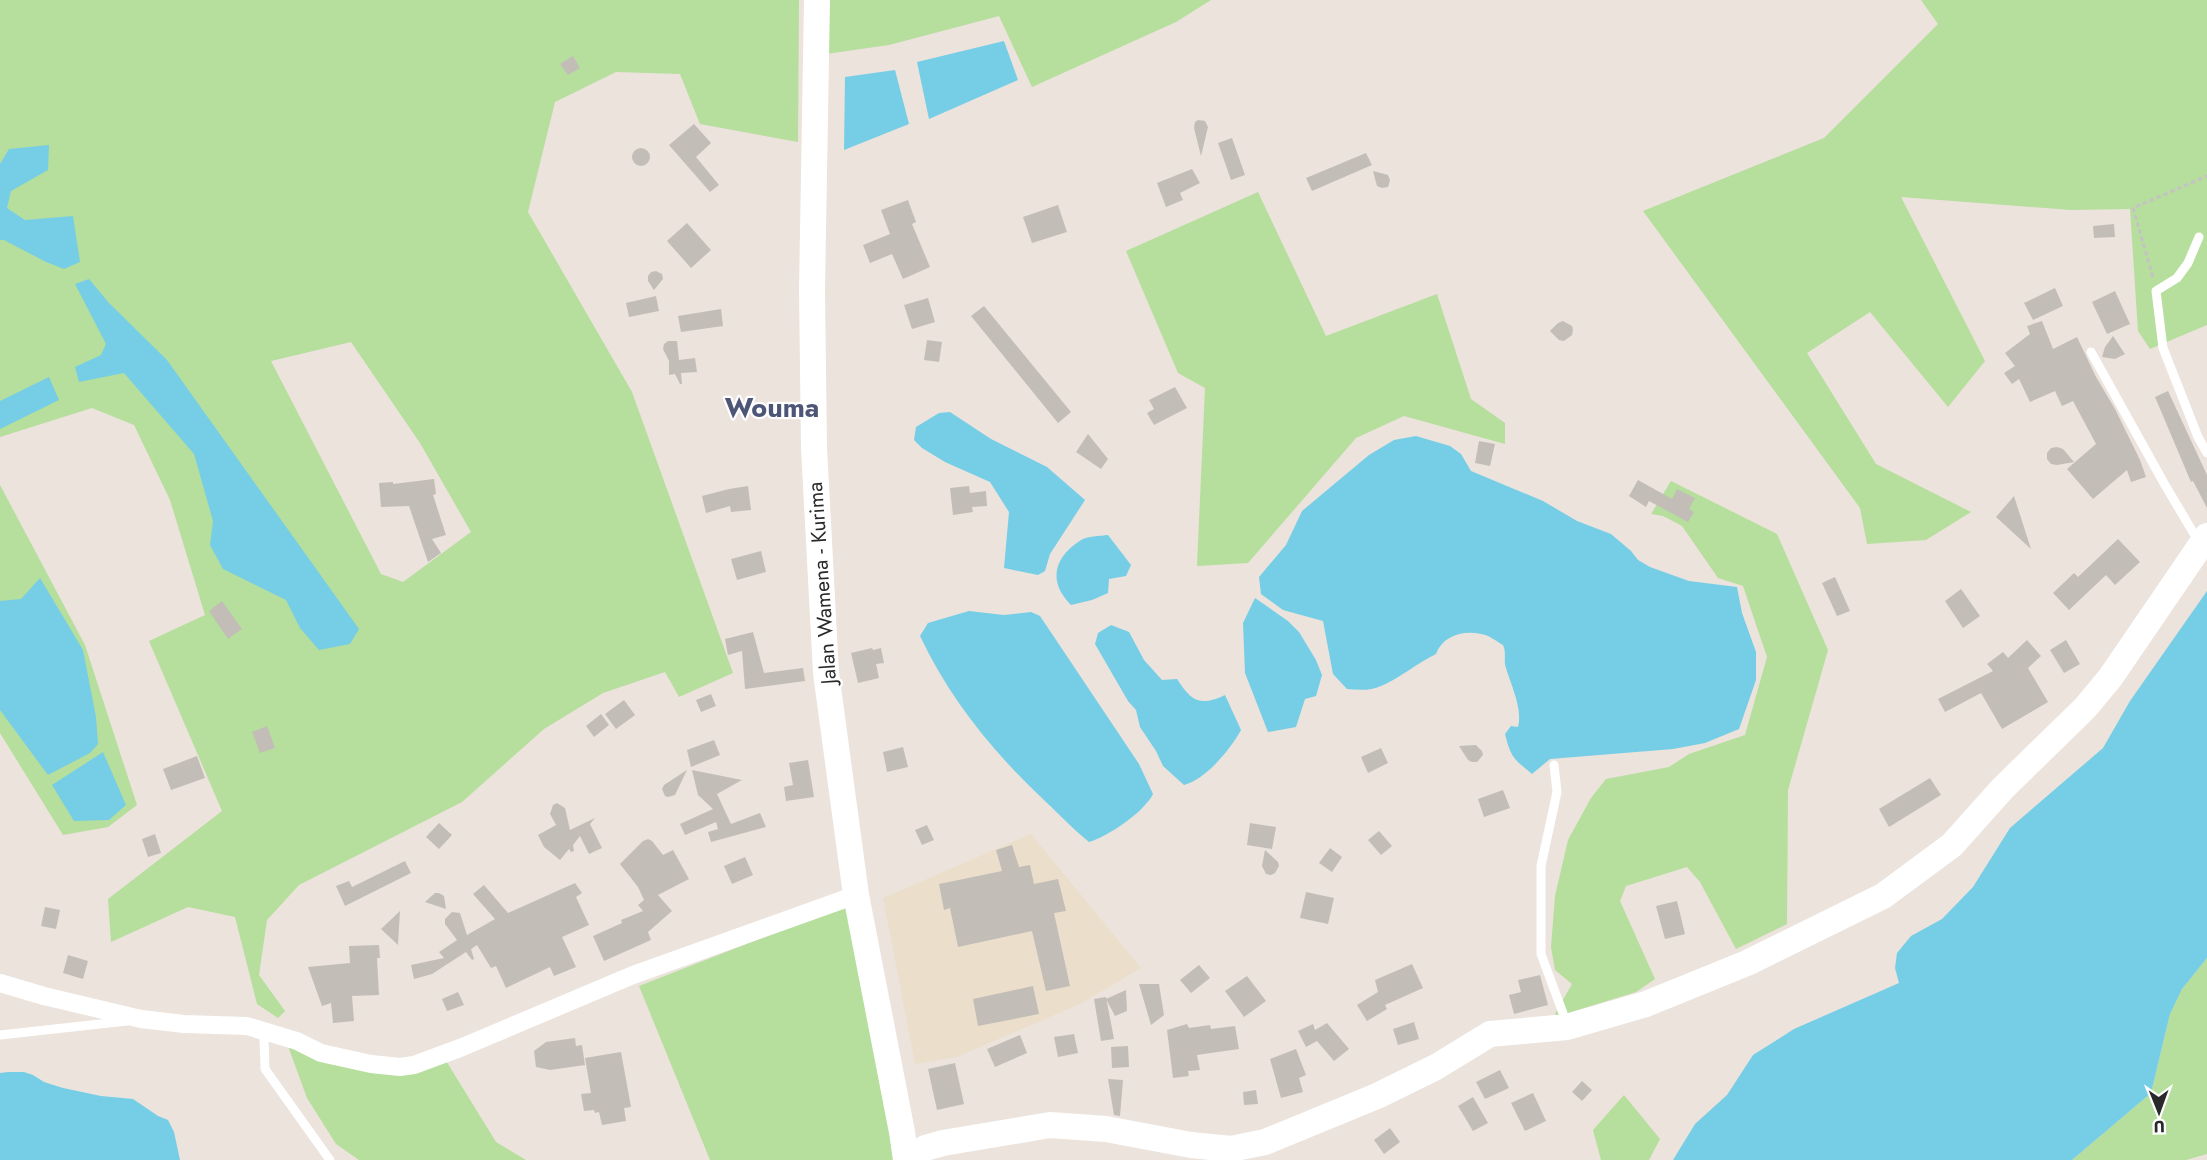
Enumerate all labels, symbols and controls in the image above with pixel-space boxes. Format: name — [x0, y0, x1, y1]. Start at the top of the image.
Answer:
district label: Wouma — [725, 388, 819, 427]
street label: Jalan Wamena - Kurima — [800, 481, 844, 688]
north arrow — [2129, 1082, 2189, 1142]
text: U — [2153, 1115, 2165, 1138]

